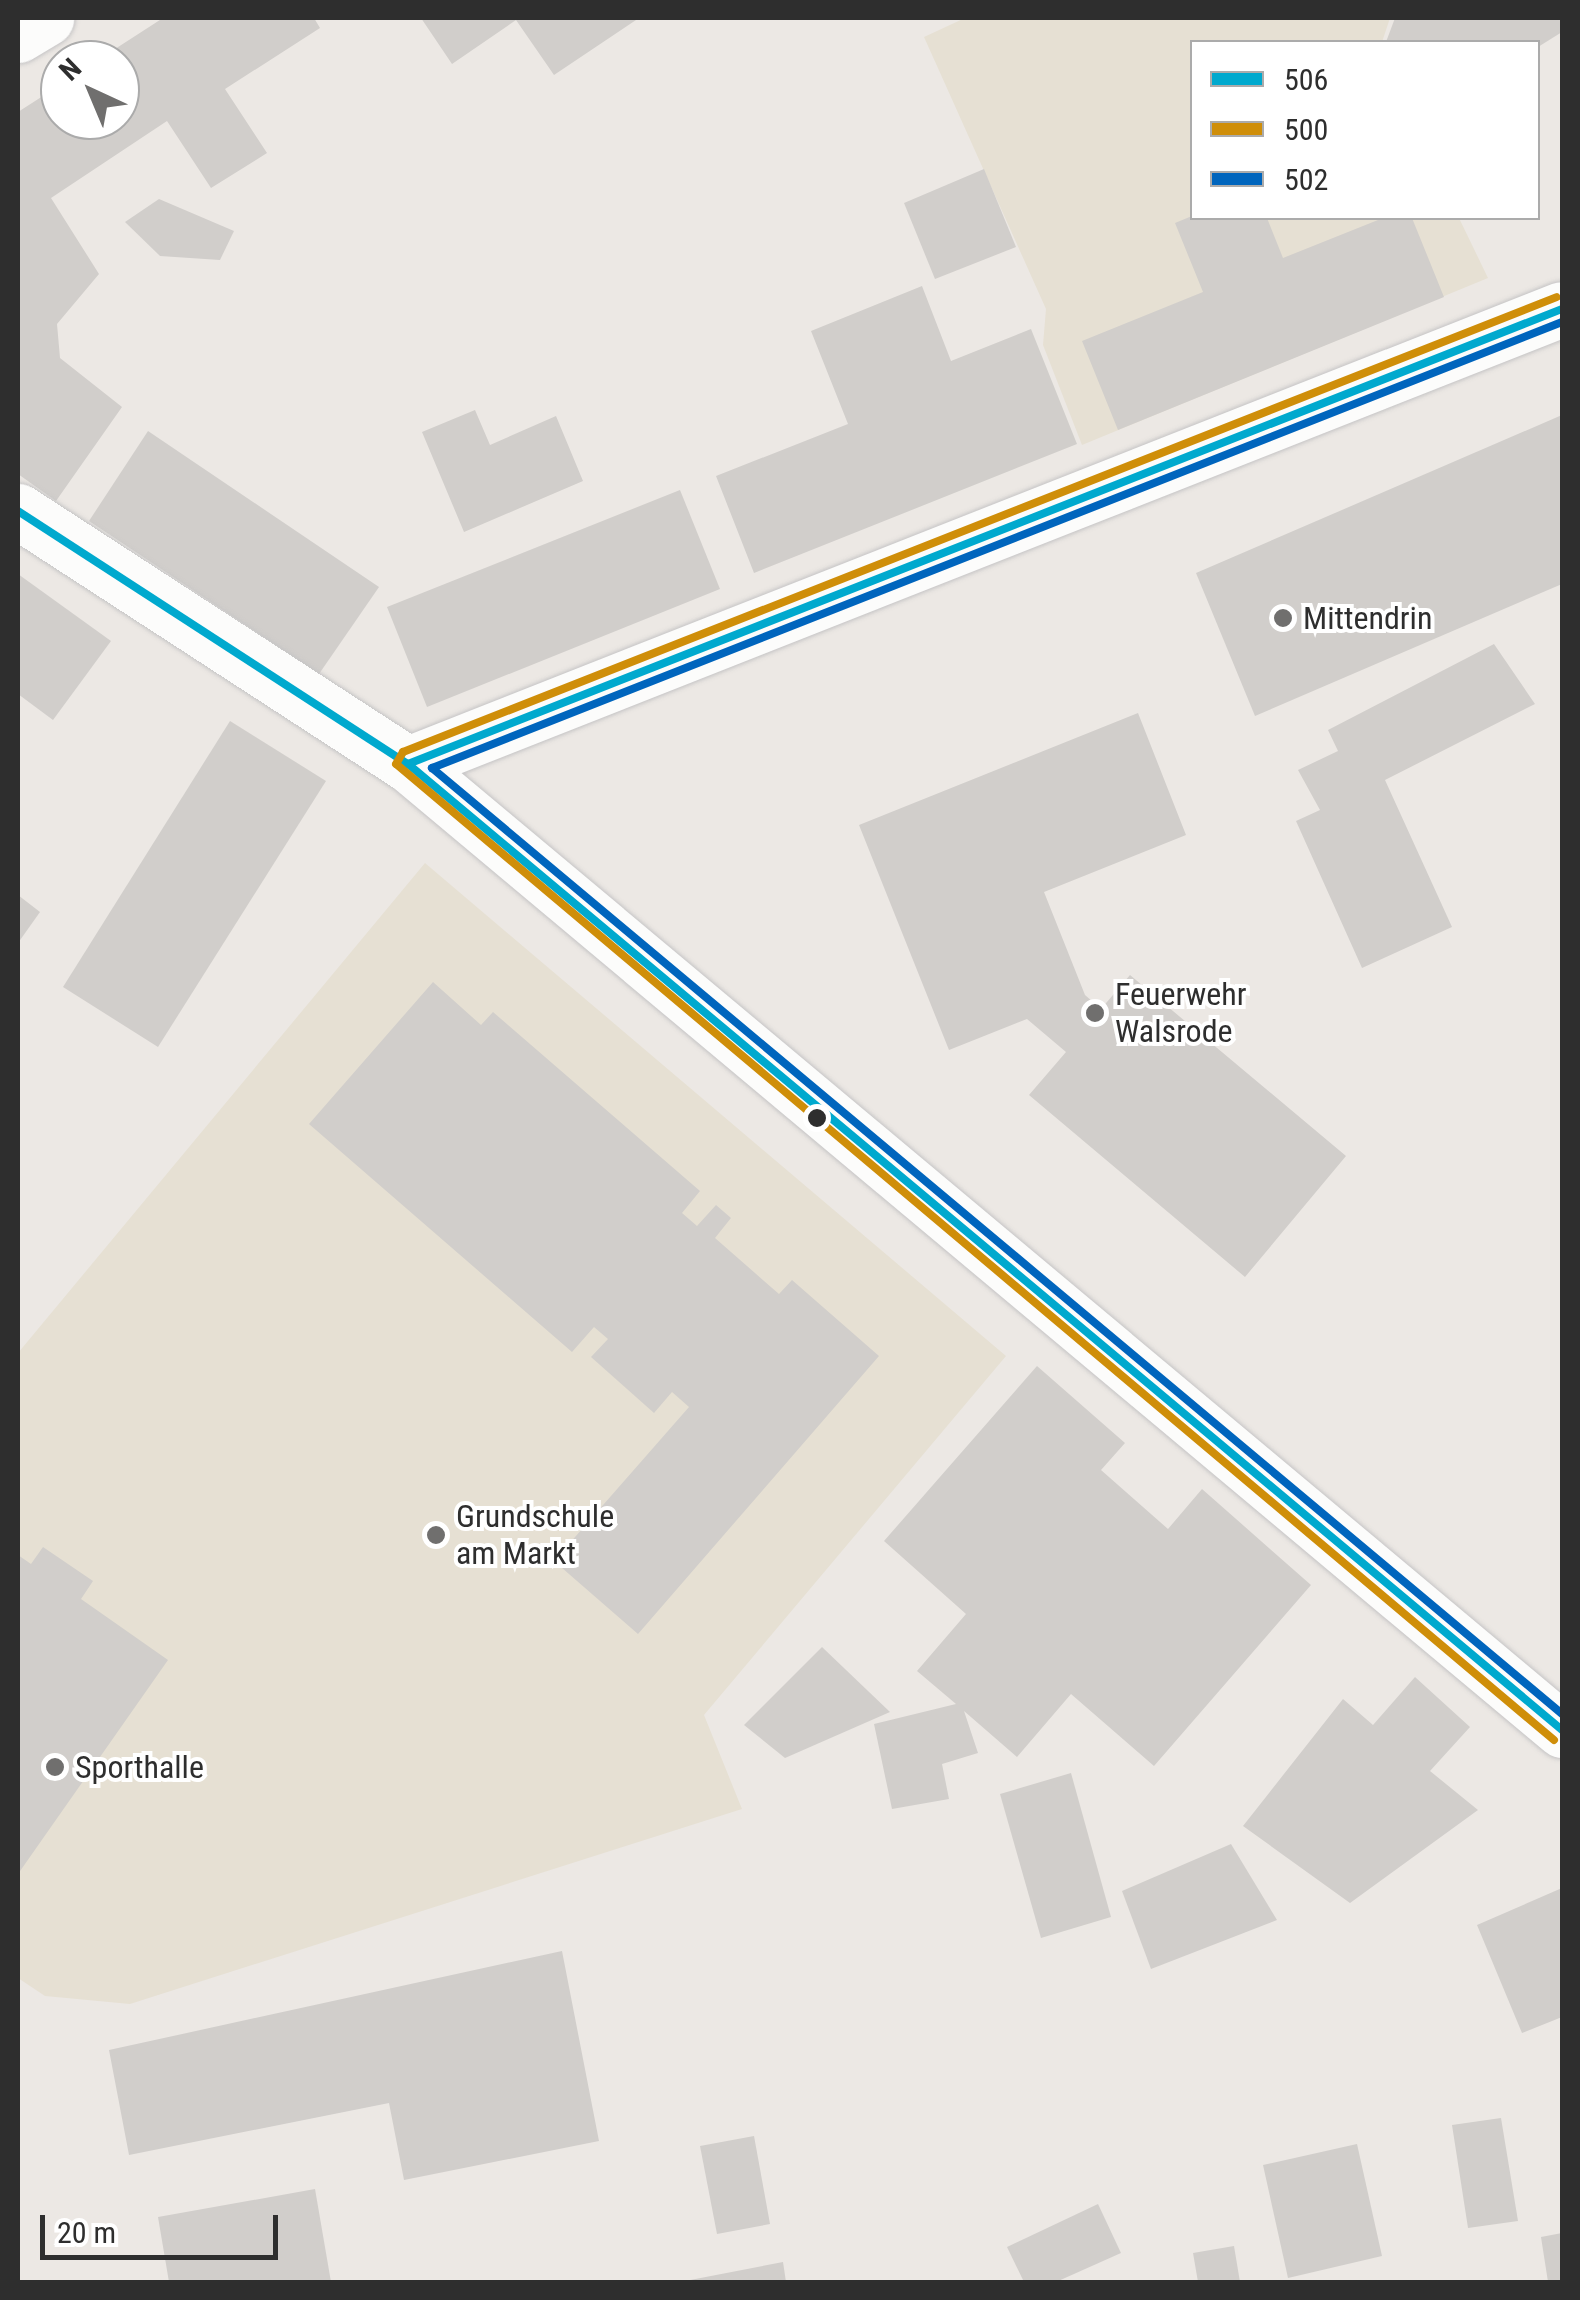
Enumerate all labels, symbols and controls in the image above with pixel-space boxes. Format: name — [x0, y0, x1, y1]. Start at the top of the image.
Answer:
north arrow — [40, 40, 140, 140]
legend — [1190, 40, 1540, 220]
text: N — [53, 52, 88, 87]
text: 506 — [1284, 62, 1328, 97]
text: 500 — [1284, 112, 1328, 147]
text: 502 — [1284, 162, 1328, 197]
place label: Mittendrin — [1303, 599, 1432, 637]
marker: Mittendrin — [1272, 607, 1294, 629]
place label: Feuerwehr Walsrode — [1115, 976, 1247, 1051]
marker: Feuerwehr Walsrode — [1084, 1002, 1106, 1024]
unlabelled marker — [807, 1108, 827, 1128]
place label: Grundschule am Markt — [456, 1498, 614, 1573]
marker: Grundschule am Markt — [425, 1524, 447, 1546]
place label: Sporthalle — [75, 1748, 204, 1786]
marker: Sporthalle — [44, 1756, 66, 1778]
scale bar — [45, 2195, 282, 2257]
text: 20 m — [57, 2215, 116, 2250]

